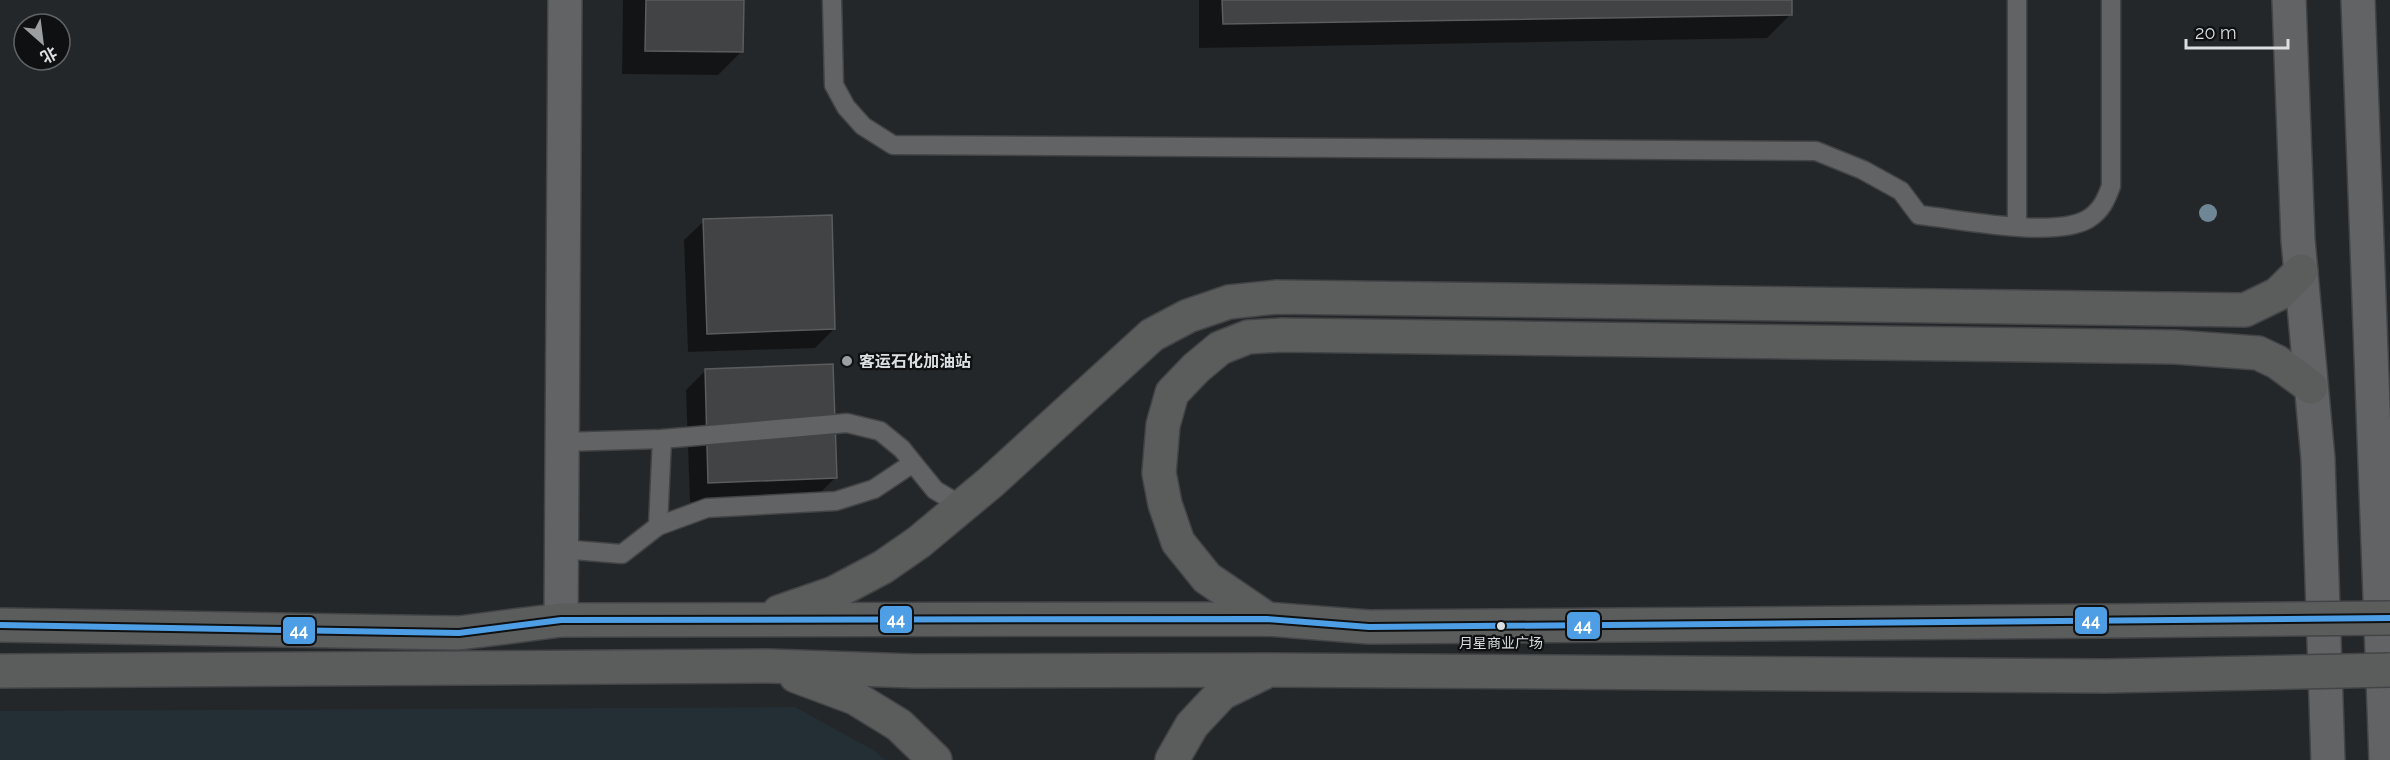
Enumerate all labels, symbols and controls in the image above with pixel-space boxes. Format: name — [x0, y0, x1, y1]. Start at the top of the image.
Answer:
north arrow — [12, 12, 72, 72]
scale bar — [2186, 12, 2288, 50]
text: 20 m — [2195, 22, 2237, 43]
text: 北 — [37, 43, 60, 67]
place label: 客运石化加油站 — [859, 352, 971, 371]
marker: 客运石化加油站 — [840, 354, 854, 368]
line badge: 44 — [879, 605, 913, 634]
line badge: 44 — [2074, 606, 2108, 635]
text: 44 — [887, 610, 905, 629]
line badge: 44 — [1566, 611, 1601, 640]
text: 44 — [2082, 611, 2100, 630]
line badge: 44 — [282, 616, 316, 645]
text: 44 — [1574, 616, 1592, 635]
marker: 月星商业广场 — [1495, 620, 1507, 632]
text: 44 — [290, 621, 308, 640]
place label: 月星商业广场 — [1459, 635, 1543, 651]

